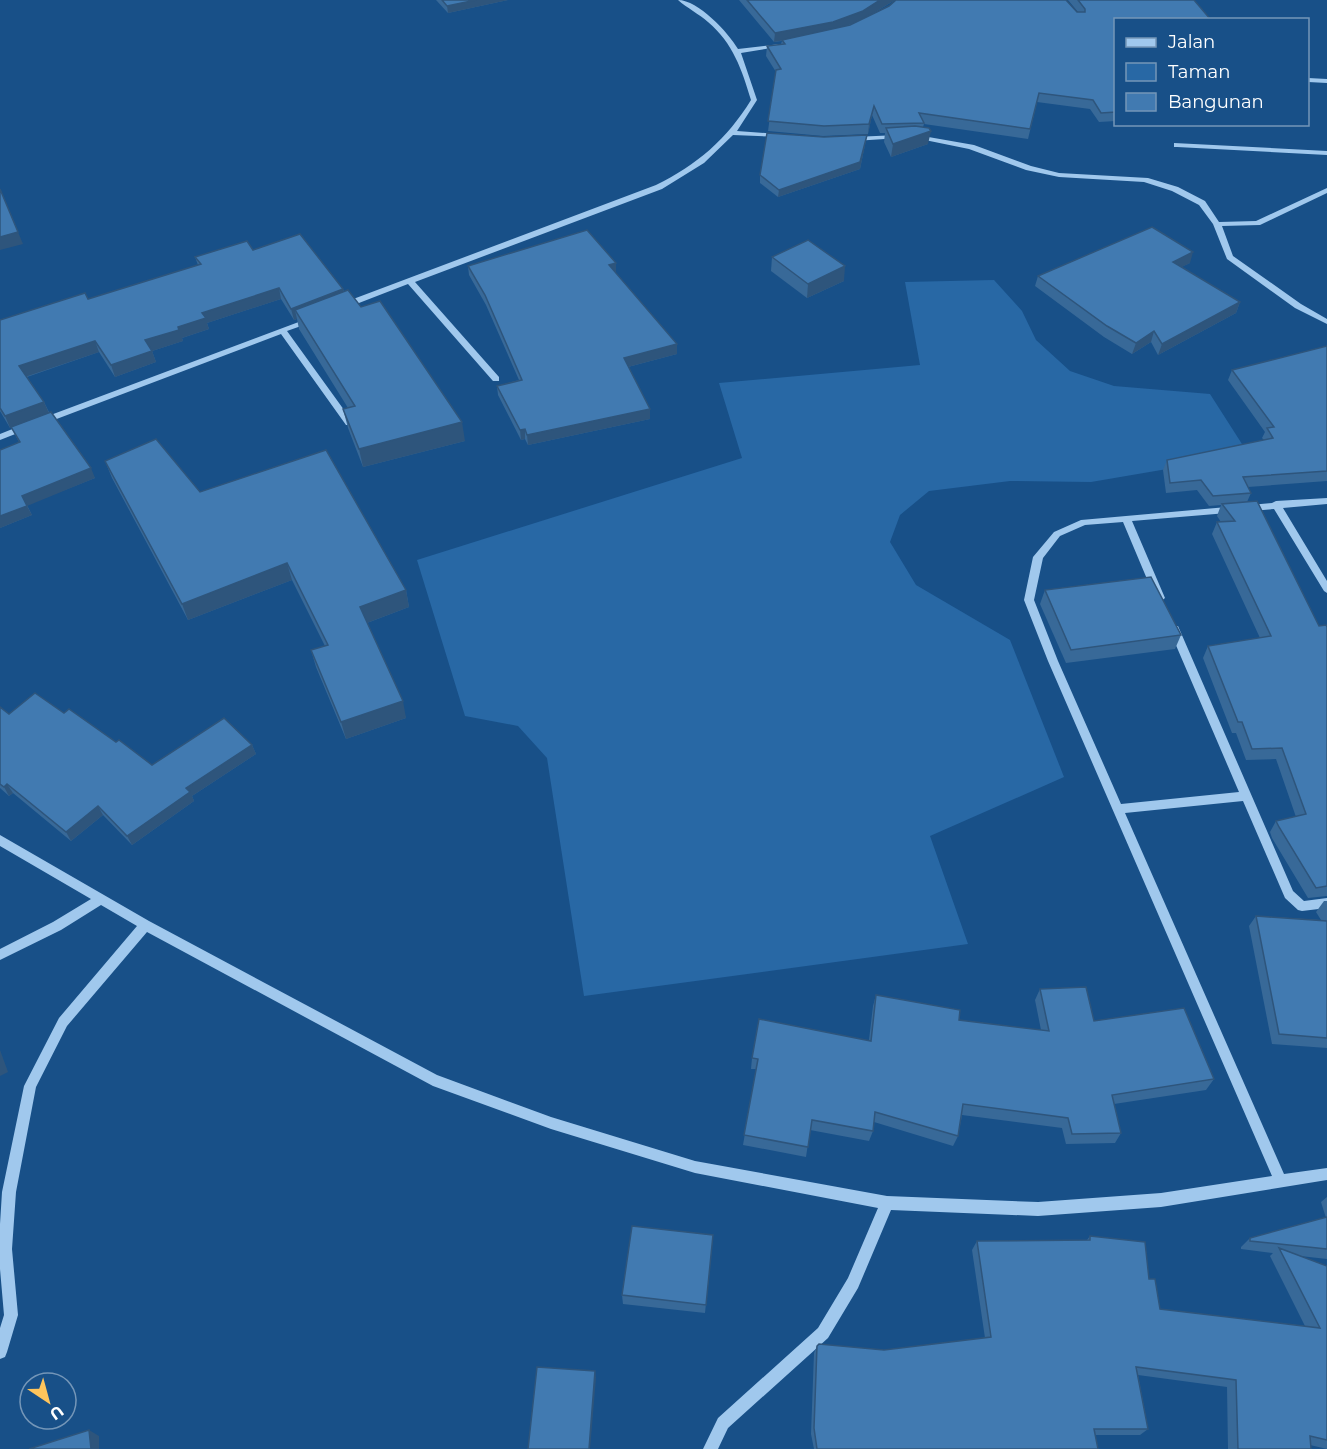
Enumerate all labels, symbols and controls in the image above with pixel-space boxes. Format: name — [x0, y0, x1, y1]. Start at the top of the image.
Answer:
legend — [1114, 18, 1309, 126]
text: Jalan — [1167, 31, 1215, 53]
text: Taman — [1168, 61, 1230, 83]
text: Bangunan — [1168, 91, 1264, 113]
north arrow — [18, 1371, 78, 1431]
text: U — [46, 1401, 67, 1424]

